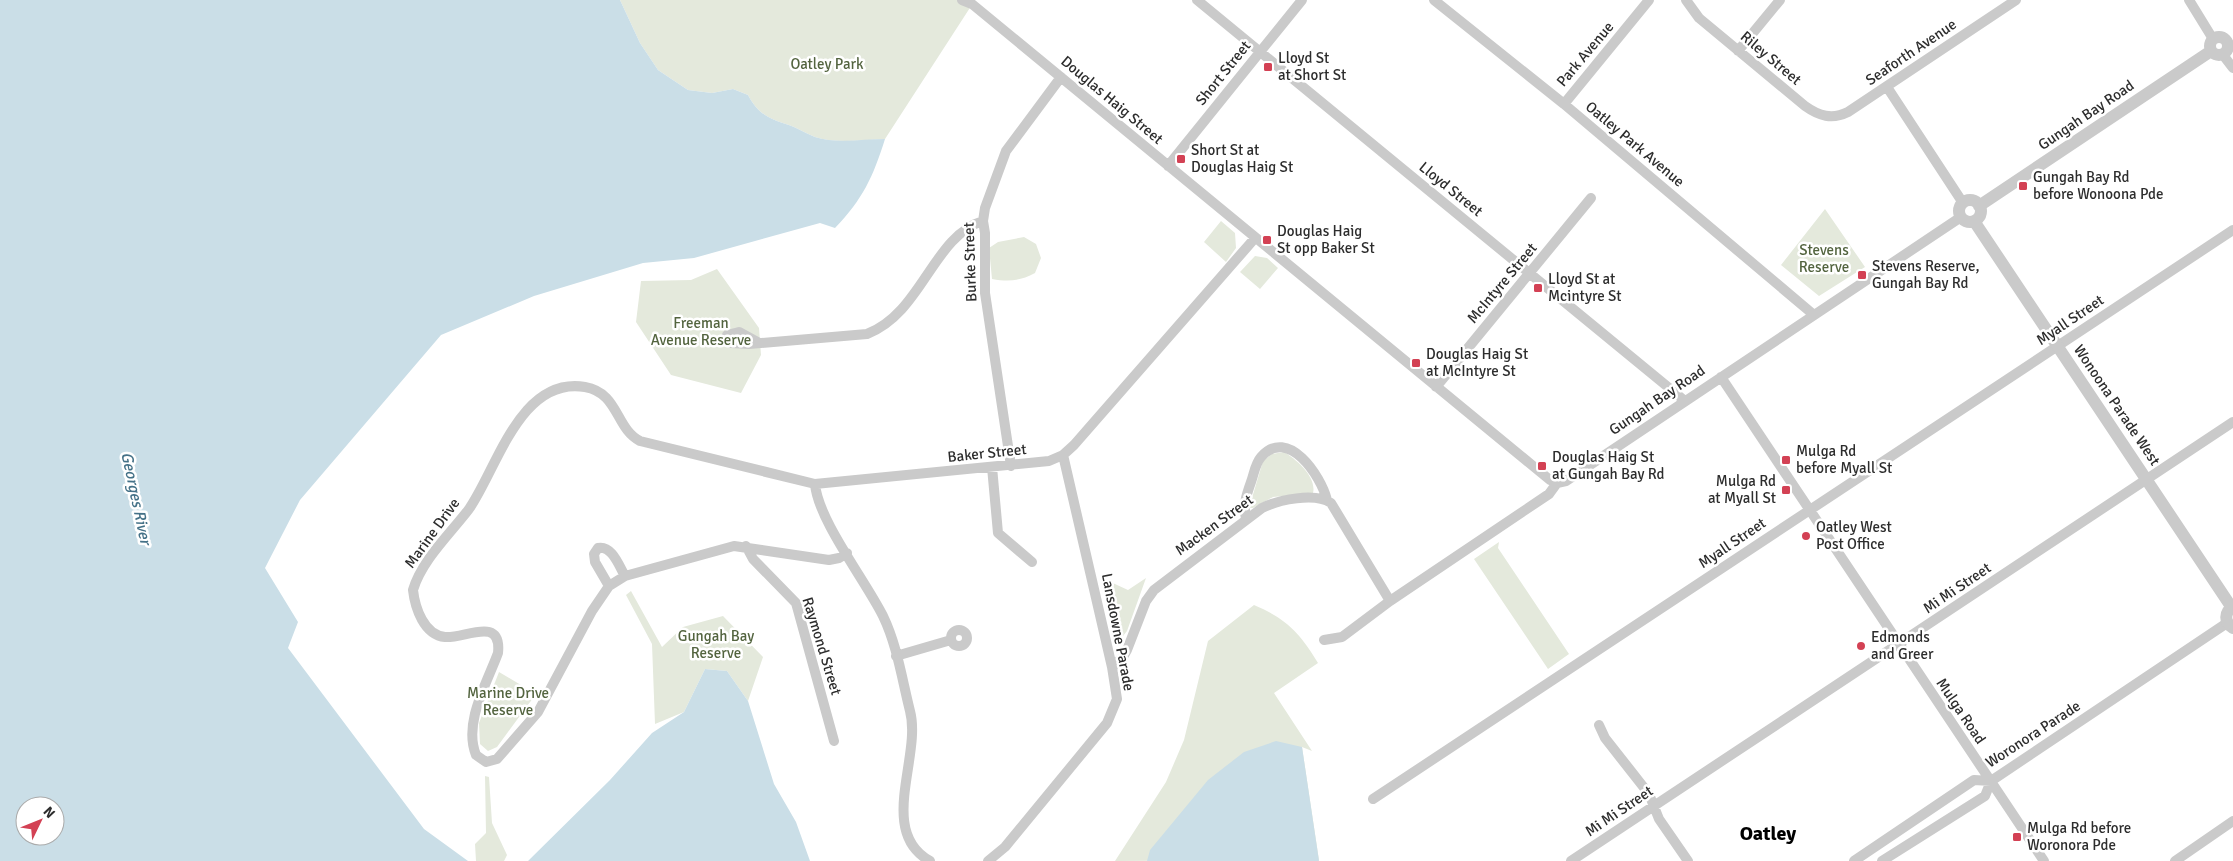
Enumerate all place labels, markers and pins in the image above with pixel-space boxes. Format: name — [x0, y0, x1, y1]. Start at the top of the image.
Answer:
place label: Lloyd St at Short St — [1278, 49, 1346, 84]
marker: Lloyd St at Short St — [1262, 61, 1274, 73]
place label: Short St at Douglas Haig St — [1191, 141, 1293, 176]
marker: Short St at Douglas Haig St — [1175, 153, 1187, 165]
place label: Gungah Bay Rd before Wonoona Pde — [2033, 168, 2164, 203]
marker: Gungah Bay Rd before Wonoona Pde — [2017, 180, 2029, 192]
place label: Douglas Haig St opp Baker St — [1277, 222, 1375, 257]
marker: Douglas Haig St opp Baker St — [1261, 234, 1273, 246]
place label: Stevens Reserve, Gungah Bay Rd — [1872, 257, 1979, 292]
marker: Stevens Reserve, Gungah Bay Rd — [1856, 269, 1868, 281]
place label: Lloyd St at Mcintyre St — [1548, 270, 1622, 305]
marker: Lloyd St at Mcintyre St — [1532, 282, 1544, 294]
place label: Douglas Haig St at McIntyre St — [1426, 345, 1528, 380]
marker: Douglas Haig St at McIntyre St — [1410, 357, 1422, 369]
place label: Mulga Rd before Myall St — [1796, 442, 1892, 477]
place label: Douglas Haig St at Gungah Bay Rd — [1552, 448, 1665, 483]
marker: Mulga Rd before Myall St — [1780, 454, 1792, 466]
marker: Douglas Haig St at Gungah Bay Rd — [1536, 460, 1548, 472]
place label: Mulga Rd at Myall St — [1708, 472, 1776, 507]
marker: Mulga Rd at Myall St — [1780, 484, 1792, 496]
place label: Oatley West Post Office — [1816, 518, 1892, 553]
marker: Oatley West Post Office — [1800, 530, 1812, 542]
place label: Edmonds and Greer — [1871, 628, 1934, 663]
marker: Edmonds and Greer — [1855, 640, 1867, 652]
place label: Mulga Rd before Woronora Pde — [2027, 819, 2131, 854]
marker: Mulga Rd before Woronora Pde — [2011, 831, 2023, 843]

